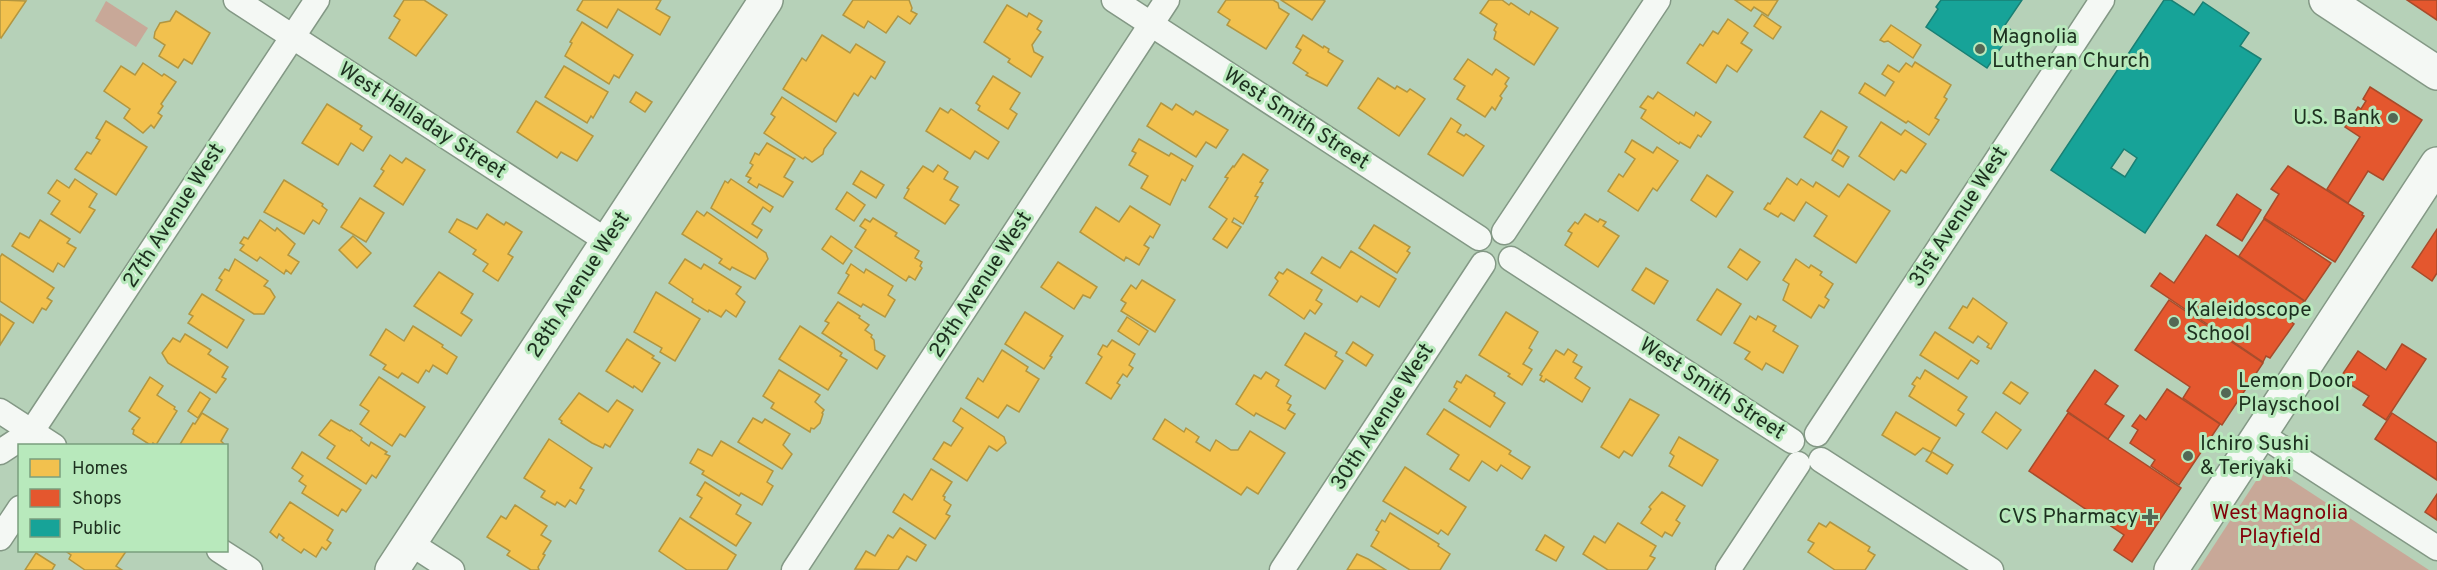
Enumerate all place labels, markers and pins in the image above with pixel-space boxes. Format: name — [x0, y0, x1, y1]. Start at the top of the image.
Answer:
place label: Magnolia Lutheran Church — [1992, 24, 2150, 75]
marker: Magnolia Lutheran Church — [1973, 42, 1987, 56]
place label: U.S. Bank — [2293, 105, 2381, 132]
marker: U.S. Bank — [2386, 111, 2400, 125]
place label: Kaleidoscope School — [2186, 297, 2311, 348]
marker: Kaleidoscope School — [2167, 315, 2181, 329]
place label: Lemon Door Playschool — [2238, 368, 2354, 419]
marker: Lemon Door Playschool — [2219, 386, 2233, 400]
place label: Ichiro Sushi & Teriyaki — [2200, 431, 2309, 482]
marker: Ichiro Sushi & Teriyaki — [2181, 449, 2195, 463]
place label: CVS Pharmacy — [1998, 504, 2138, 531]
marker: CVS Pharmacy — [2143, 510, 2157, 524]

